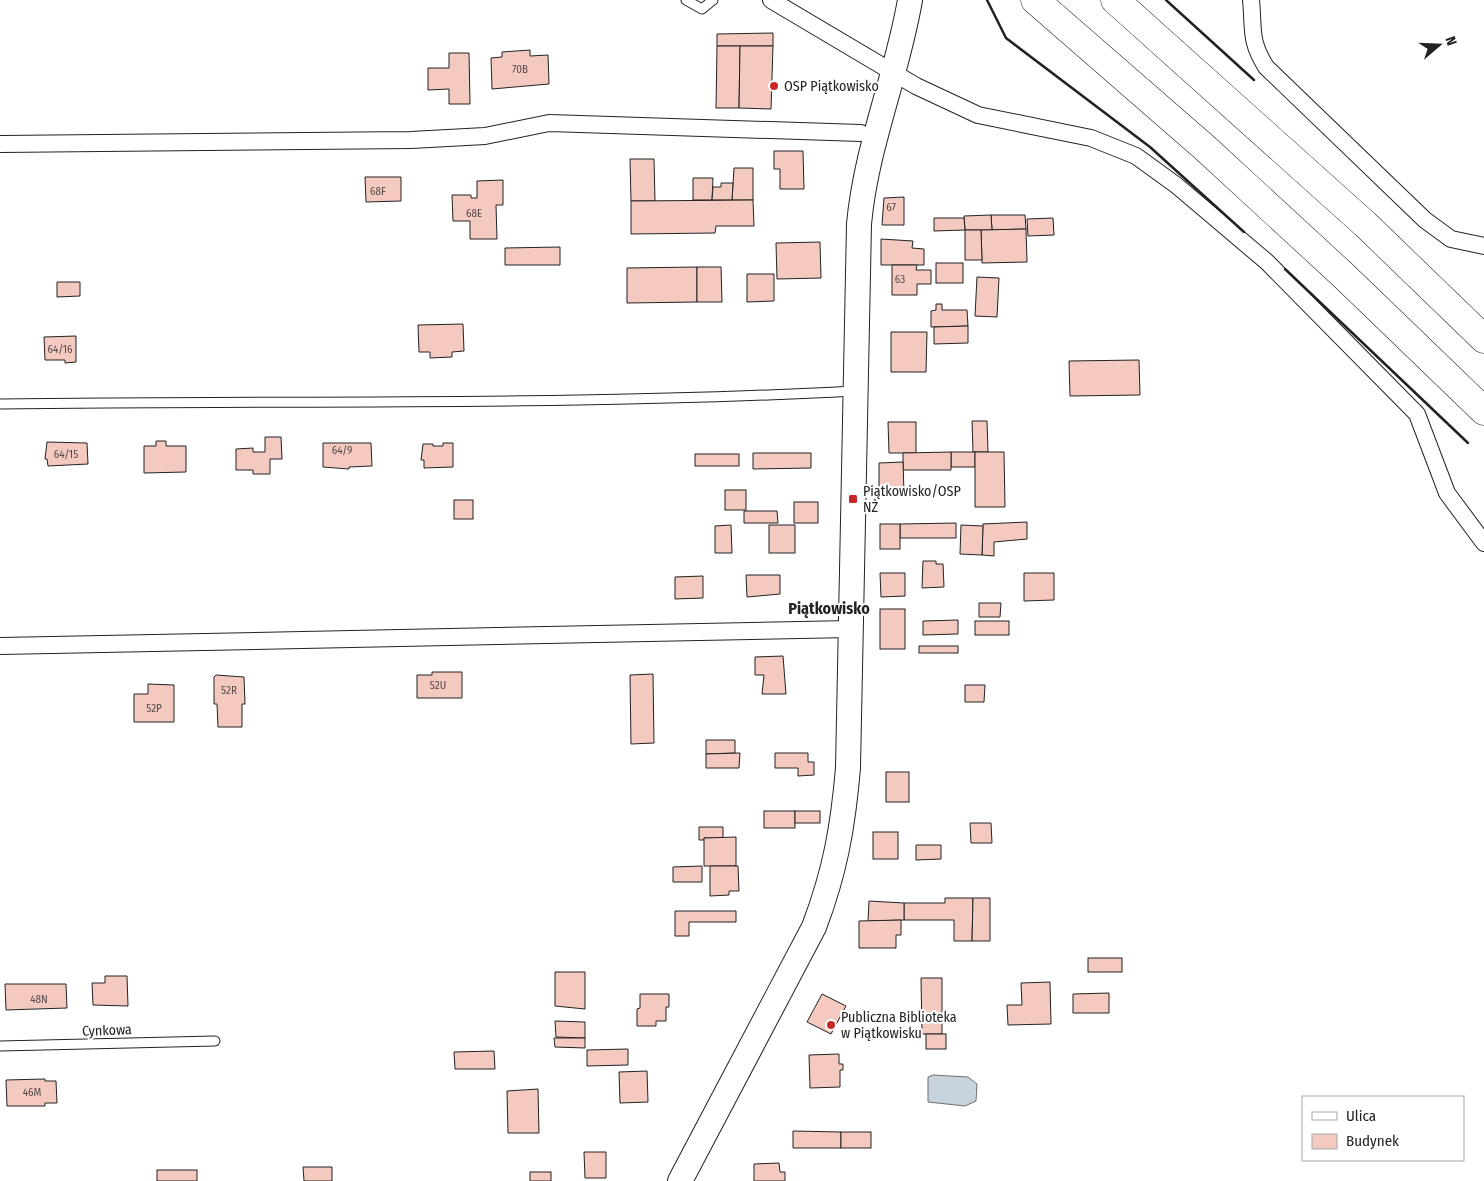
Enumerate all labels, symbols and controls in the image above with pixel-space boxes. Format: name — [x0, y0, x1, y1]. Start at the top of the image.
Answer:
north arrow — [1414, 20, 1464, 70]
text: N — [1441, 34, 1460, 48]
house number: 70B — [512, 63, 528, 76]
place label: OSP Piątkowisko — [784, 78, 879, 95]
marker: OSP Piątkowisko — [768, 80, 780, 92]
house number: 68F — [370, 185, 386, 198]
house number: 67 — [886, 201, 896, 214]
house number: 68E — [466, 207, 482, 220]
house number: 63 — [895, 273, 905, 286]
house number: 64/16 — [48, 343, 73, 356]
house number: 64/9 — [332, 444, 352, 457]
house number: 64/15 — [54, 448, 78, 461]
place label: Piątkowisko/OSP NŻ — [863, 483, 961, 516]
marker: Piątkowisko/OSP NŻ — [847, 493, 859, 505]
district label: Piątkowisko — [788, 599, 870, 618]
house number: 52U — [430, 679, 446, 692]
house number: 52R — [221, 684, 237, 697]
house number: 52P — [146, 702, 162, 715]
house number: 48N — [30, 993, 48, 1006]
place label: Publiczna Biblioteka w Piątkowisku — [841, 1009, 957, 1042]
marker: Publiczna Biblioteka w Piątkowisku — [825, 1019, 837, 1031]
street label: Cynkowa — [82, 1021, 132, 1040]
house number: 46M — [23, 1086, 41, 1099]
legend — [1302, 1096, 1464, 1161]
text: Ulica — [1346, 1107, 1376, 1125]
text: Budynek — [1346, 1132, 1399, 1150]

